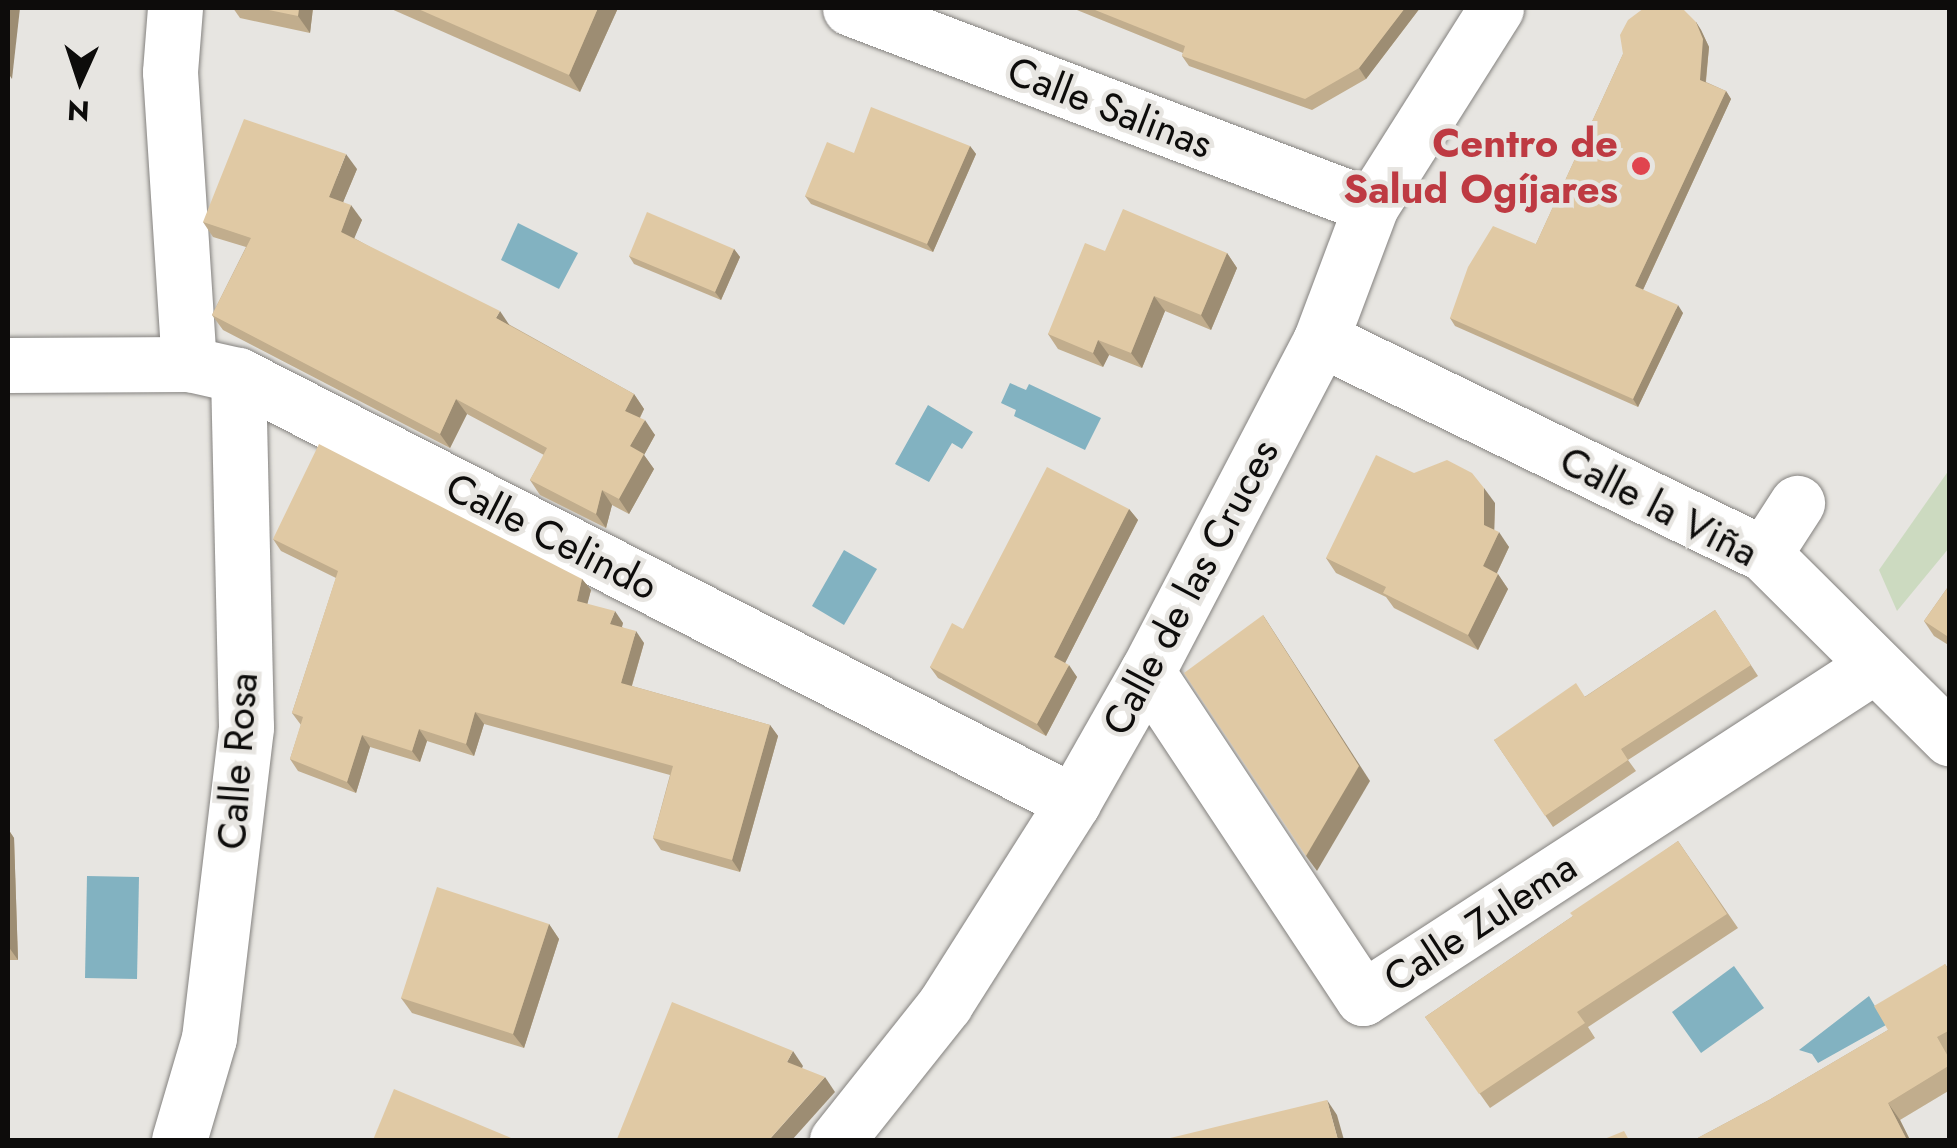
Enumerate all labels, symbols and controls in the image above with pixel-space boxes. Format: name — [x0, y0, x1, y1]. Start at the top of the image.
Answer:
north arrow — [30, 30, 130, 130]
street label: Calle Salinas — [1001, 46, 1219, 168]
text: N — [66, 89, 91, 132]
place label: Centro de Salud Ogíjares — [1343, 119, 1618, 213]
marker: Centro de Salud Ogíjares — [1628, 153, 1654, 179]
street label: Calle de las Cruces — [1092, 431, 1288, 743]
street label: Calle la Viña — [1552, 436, 1766, 576]
street label: Calle Celindo — [438, 462, 666, 610]
street label: Calle Rosa — [207, 671, 267, 851]
street label: Calle Zulema — [1375, 842, 1585, 1002]

